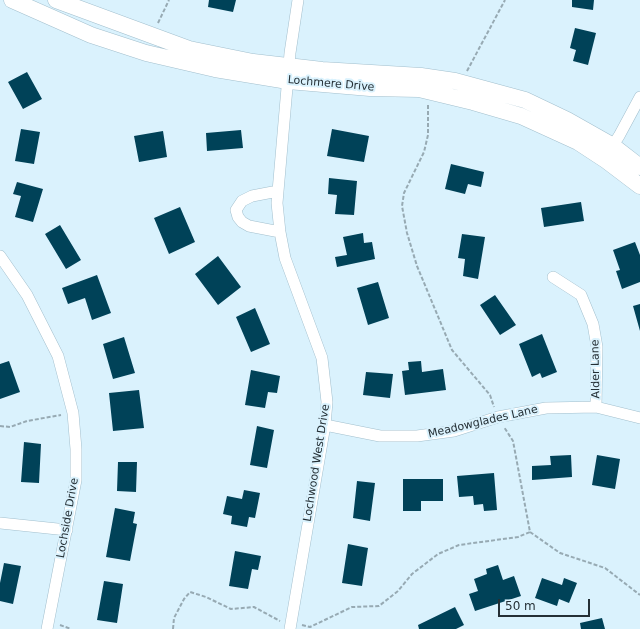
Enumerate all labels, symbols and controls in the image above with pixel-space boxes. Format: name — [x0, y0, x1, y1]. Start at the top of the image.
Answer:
street label: Lochmere Drive — [287, 74, 375, 94]
street label: Alder Lane — [589, 339, 603, 399]
street label: Lochwood West Drive — [301, 403, 333, 523]
street label: Meadowglades Lane — [427, 403, 539, 441]
street label: Lochside Drive — [54, 477, 82, 559]
scale bar — [500, 591, 592, 617]
text: 50 m — [505, 599, 536, 613]

